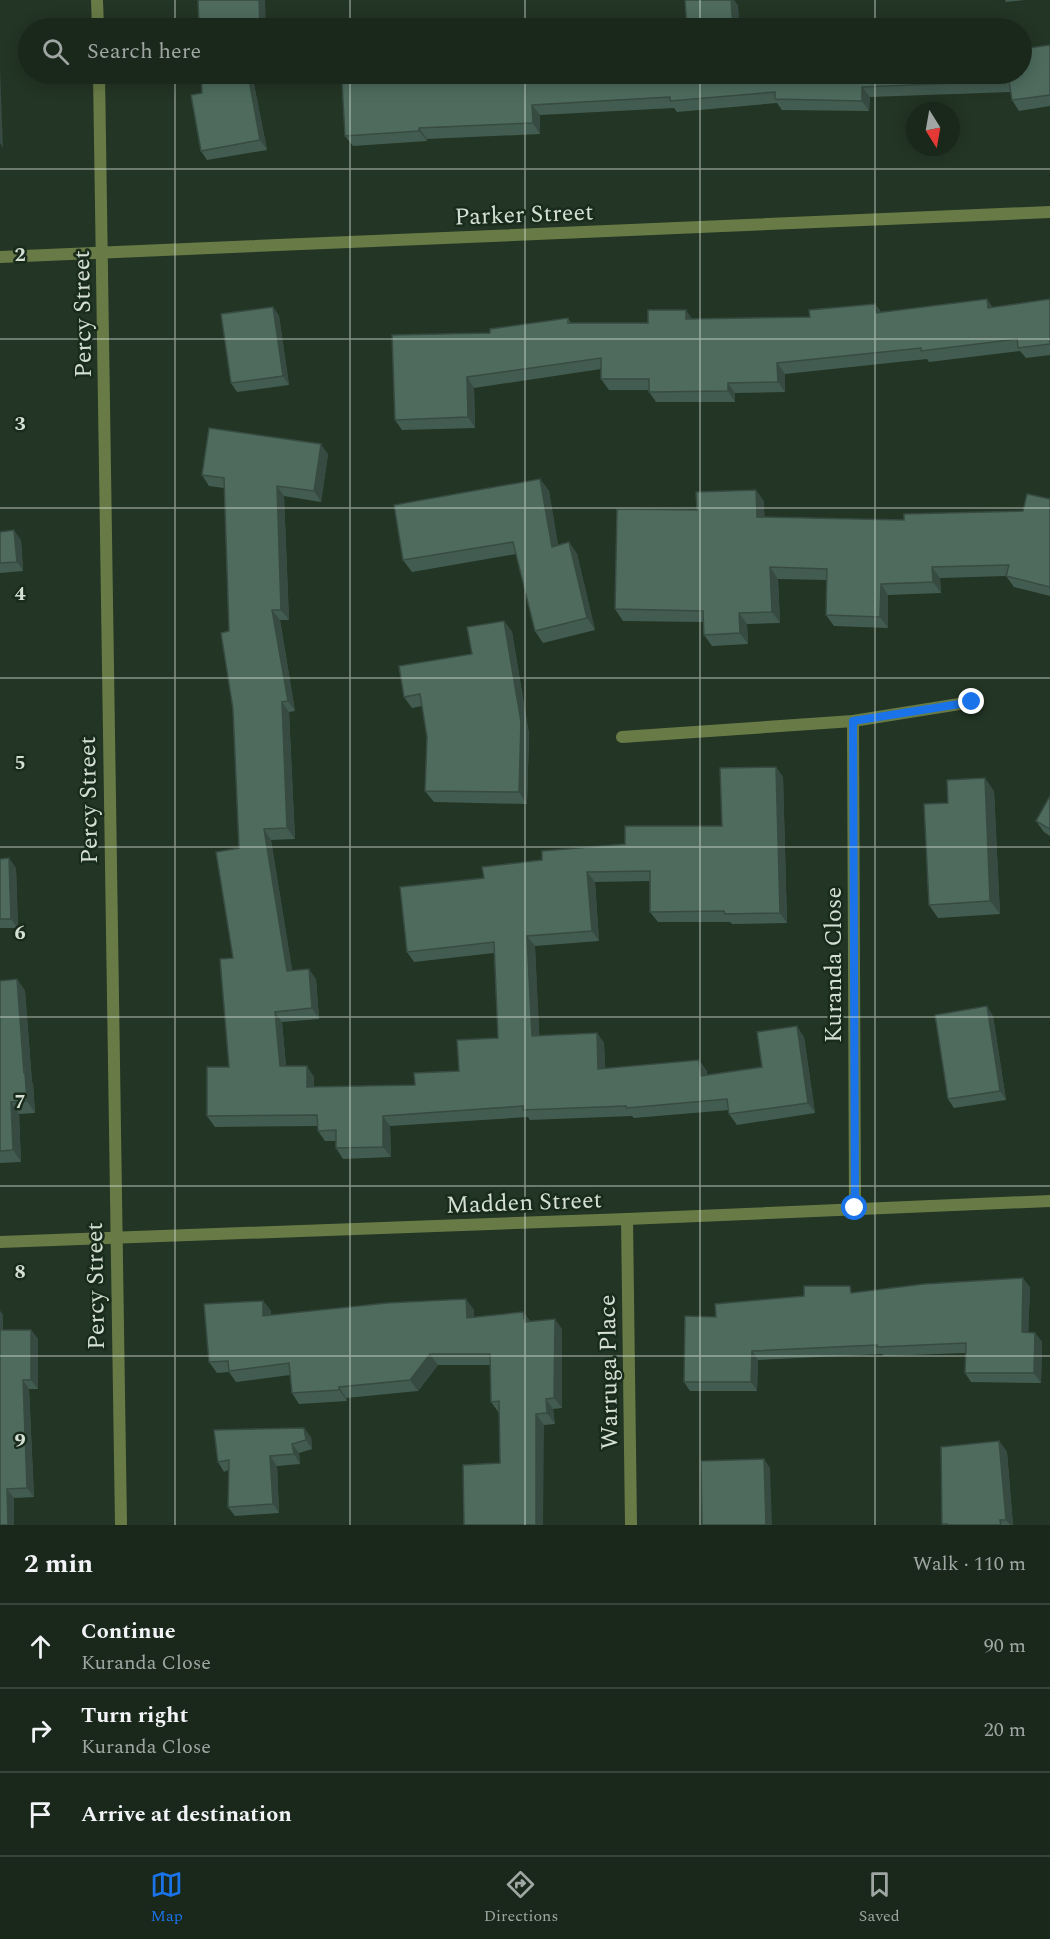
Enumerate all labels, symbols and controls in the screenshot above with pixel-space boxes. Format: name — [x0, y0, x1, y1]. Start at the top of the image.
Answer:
search box — [18, 18, 1032, 84]
icon: search — [39, 35, 72, 68]
text: Search here — [87, 35, 201, 68]
north arrow — [906, 102, 960, 156]
street label: Parker Street — [454, 195, 594, 235]
text: 2 — [14, 240, 26, 270]
street label: Percy Street — [64, 250, 102, 378]
text: 3 — [14, 409, 26, 439]
text: 4 — [14, 579, 26, 609]
route end — [958, 688, 984, 714]
street label: Percy Street — [70, 736, 108, 864]
text: 5 — [14, 748, 26, 778]
street label: Kuranda Close — [816, 887, 852, 1043]
text: 6 — [14, 918, 26, 948]
text: 7 — [14, 1087, 26, 1117]
street label: Madden Street — [445, 1182, 603, 1224]
route start — [841, 1194, 867, 1220]
street label: Percy Street — [77, 1222, 115, 1350]
text: 8 — [14, 1257, 26, 1287]
street label: Warruga Place — [590, 1294, 628, 1450]
text: 9 — [14, 1426, 26, 1456]
text: 2 min — [24, 1544, 93, 1584]
text: Walk · 110 m — [913, 1549, 1026, 1579]
text: Continue — [81, 1615, 176, 1648]
icon: ahead — [24, 1630, 57, 1663]
text: 90 m — [984, 1631, 1026, 1661]
text: Kuranda Close — [81, 1648, 211, 1678]
text: Turn right — [81, 1699, 188, 1732]
icon: right — [24, 1714, 57, 1747]
text: 20 m — [984, 1715, 1026, 1745]
text: Kuranda Close — [81, 1732, 211, 1762]
icon: arrive — [24, 1798, 57, 1831]
text: Arrive at destination — [81, 1798, 292, 1831]
tab: Map — [150, 1868, 183, 1928]
tab: Directions — [484, 1868, 558, 1928]
tab: Saved — [859, 1868, 900, 1928]

